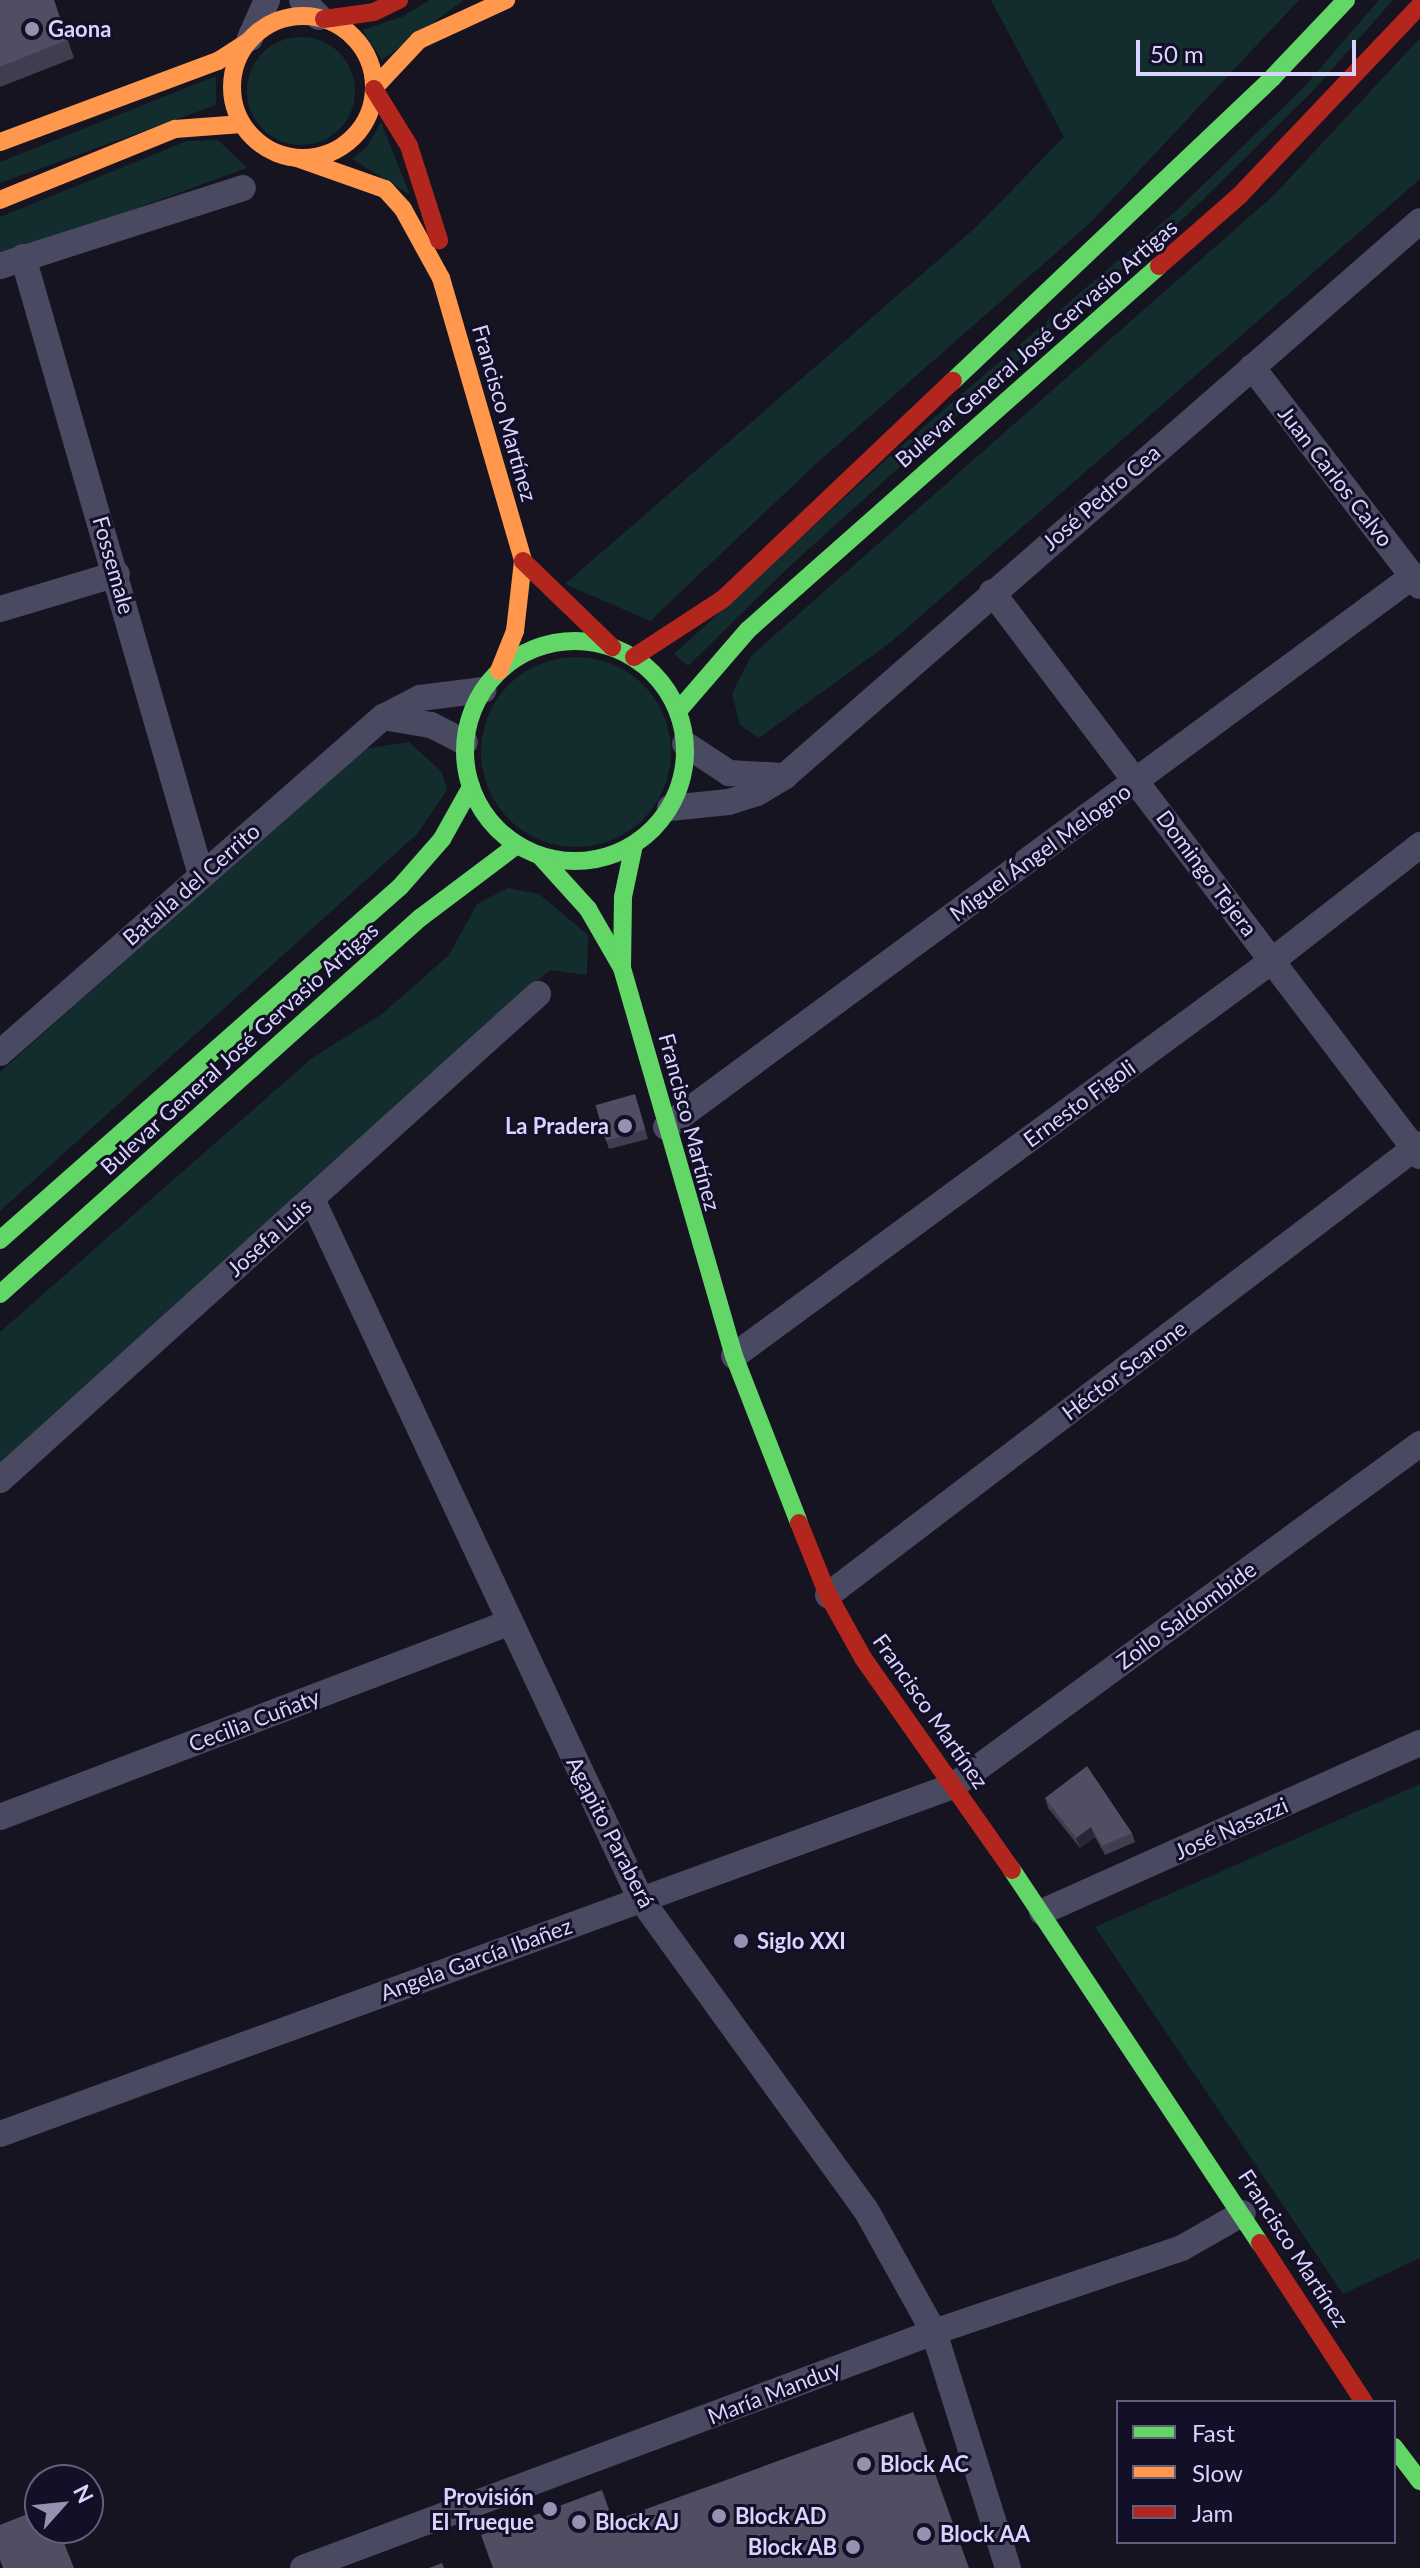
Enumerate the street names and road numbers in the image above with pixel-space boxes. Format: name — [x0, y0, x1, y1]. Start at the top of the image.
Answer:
street label: Bulevar General José Gervasio Artigas — [889, 213, 1183, 473]
street label: Francisco Martínez — [467, 322, 543, 504]
street label: Juan Carlos Calvo — [1273, 401, 1399, 551]
street label: José Pedro Cea — [1037, 439, 1165, 555]
street label: Fossemale — [87, 513, 141, 617]
street label: Miguel Ángel Melogno — [944, 777, 1136, 927]
street label: Domingo Tejera — [1151, 804, 1263, 942]
street label: Batalla del Cerrito — [117, 817, 265, 951]
street label: Bulevar General José Gervasio Artigas — [94, 916, 384, 1180]
street label: Francisco Martínez — [654, 1030, 726, 1214]
street label: Ernesto Figoli — [1018, 1054, 1140, 1152]
street label: Josefa Luis — [221, 1192, 317, 1282]
street label: Héctor Scarone — [1056, 1314, 1192, 1426]
street label: Zoilo Saldombide — [1111, 1556, 1261, 1674]
street label: Francisco Martínez — [868, 1629, 994, 1793]
street label: Cecilia Cuñaty — [185, 1683, 323, 1757]
street label: Agapito Paraberá — [562, 1752, 660, 1912]
street label: José Nasazzi — [1170, 1791, 1292, 1865]
street label: Angela García Ibañez — [377, 1912, 575, 2006]
street label: Francisco Martínez — [1233, 2164, 1355, 2332]
street label: María Manduy — [704, 2355, 844, 2429]

